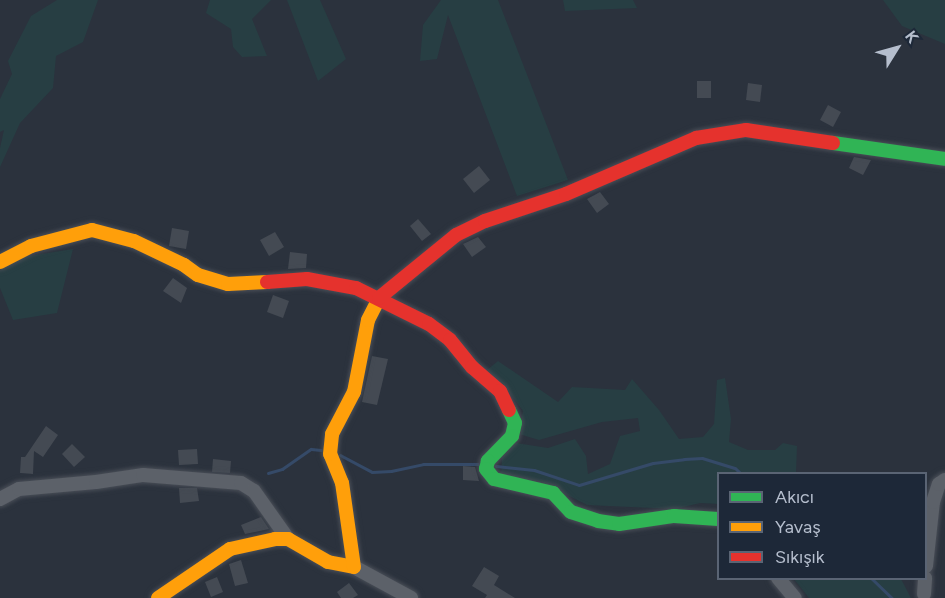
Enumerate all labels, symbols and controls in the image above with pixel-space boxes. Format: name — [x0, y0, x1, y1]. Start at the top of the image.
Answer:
north arrow — [867, 18, 927, 78]
text: K — [901, 27, 923, 47]
legend — [717, 472, 927, 580]
text: Akıcı — [775, 486, 814, 508]
text: Yavaş — [775, 516, 821, 538]
text: Sıkışık — [775, 546, 825, 568]

